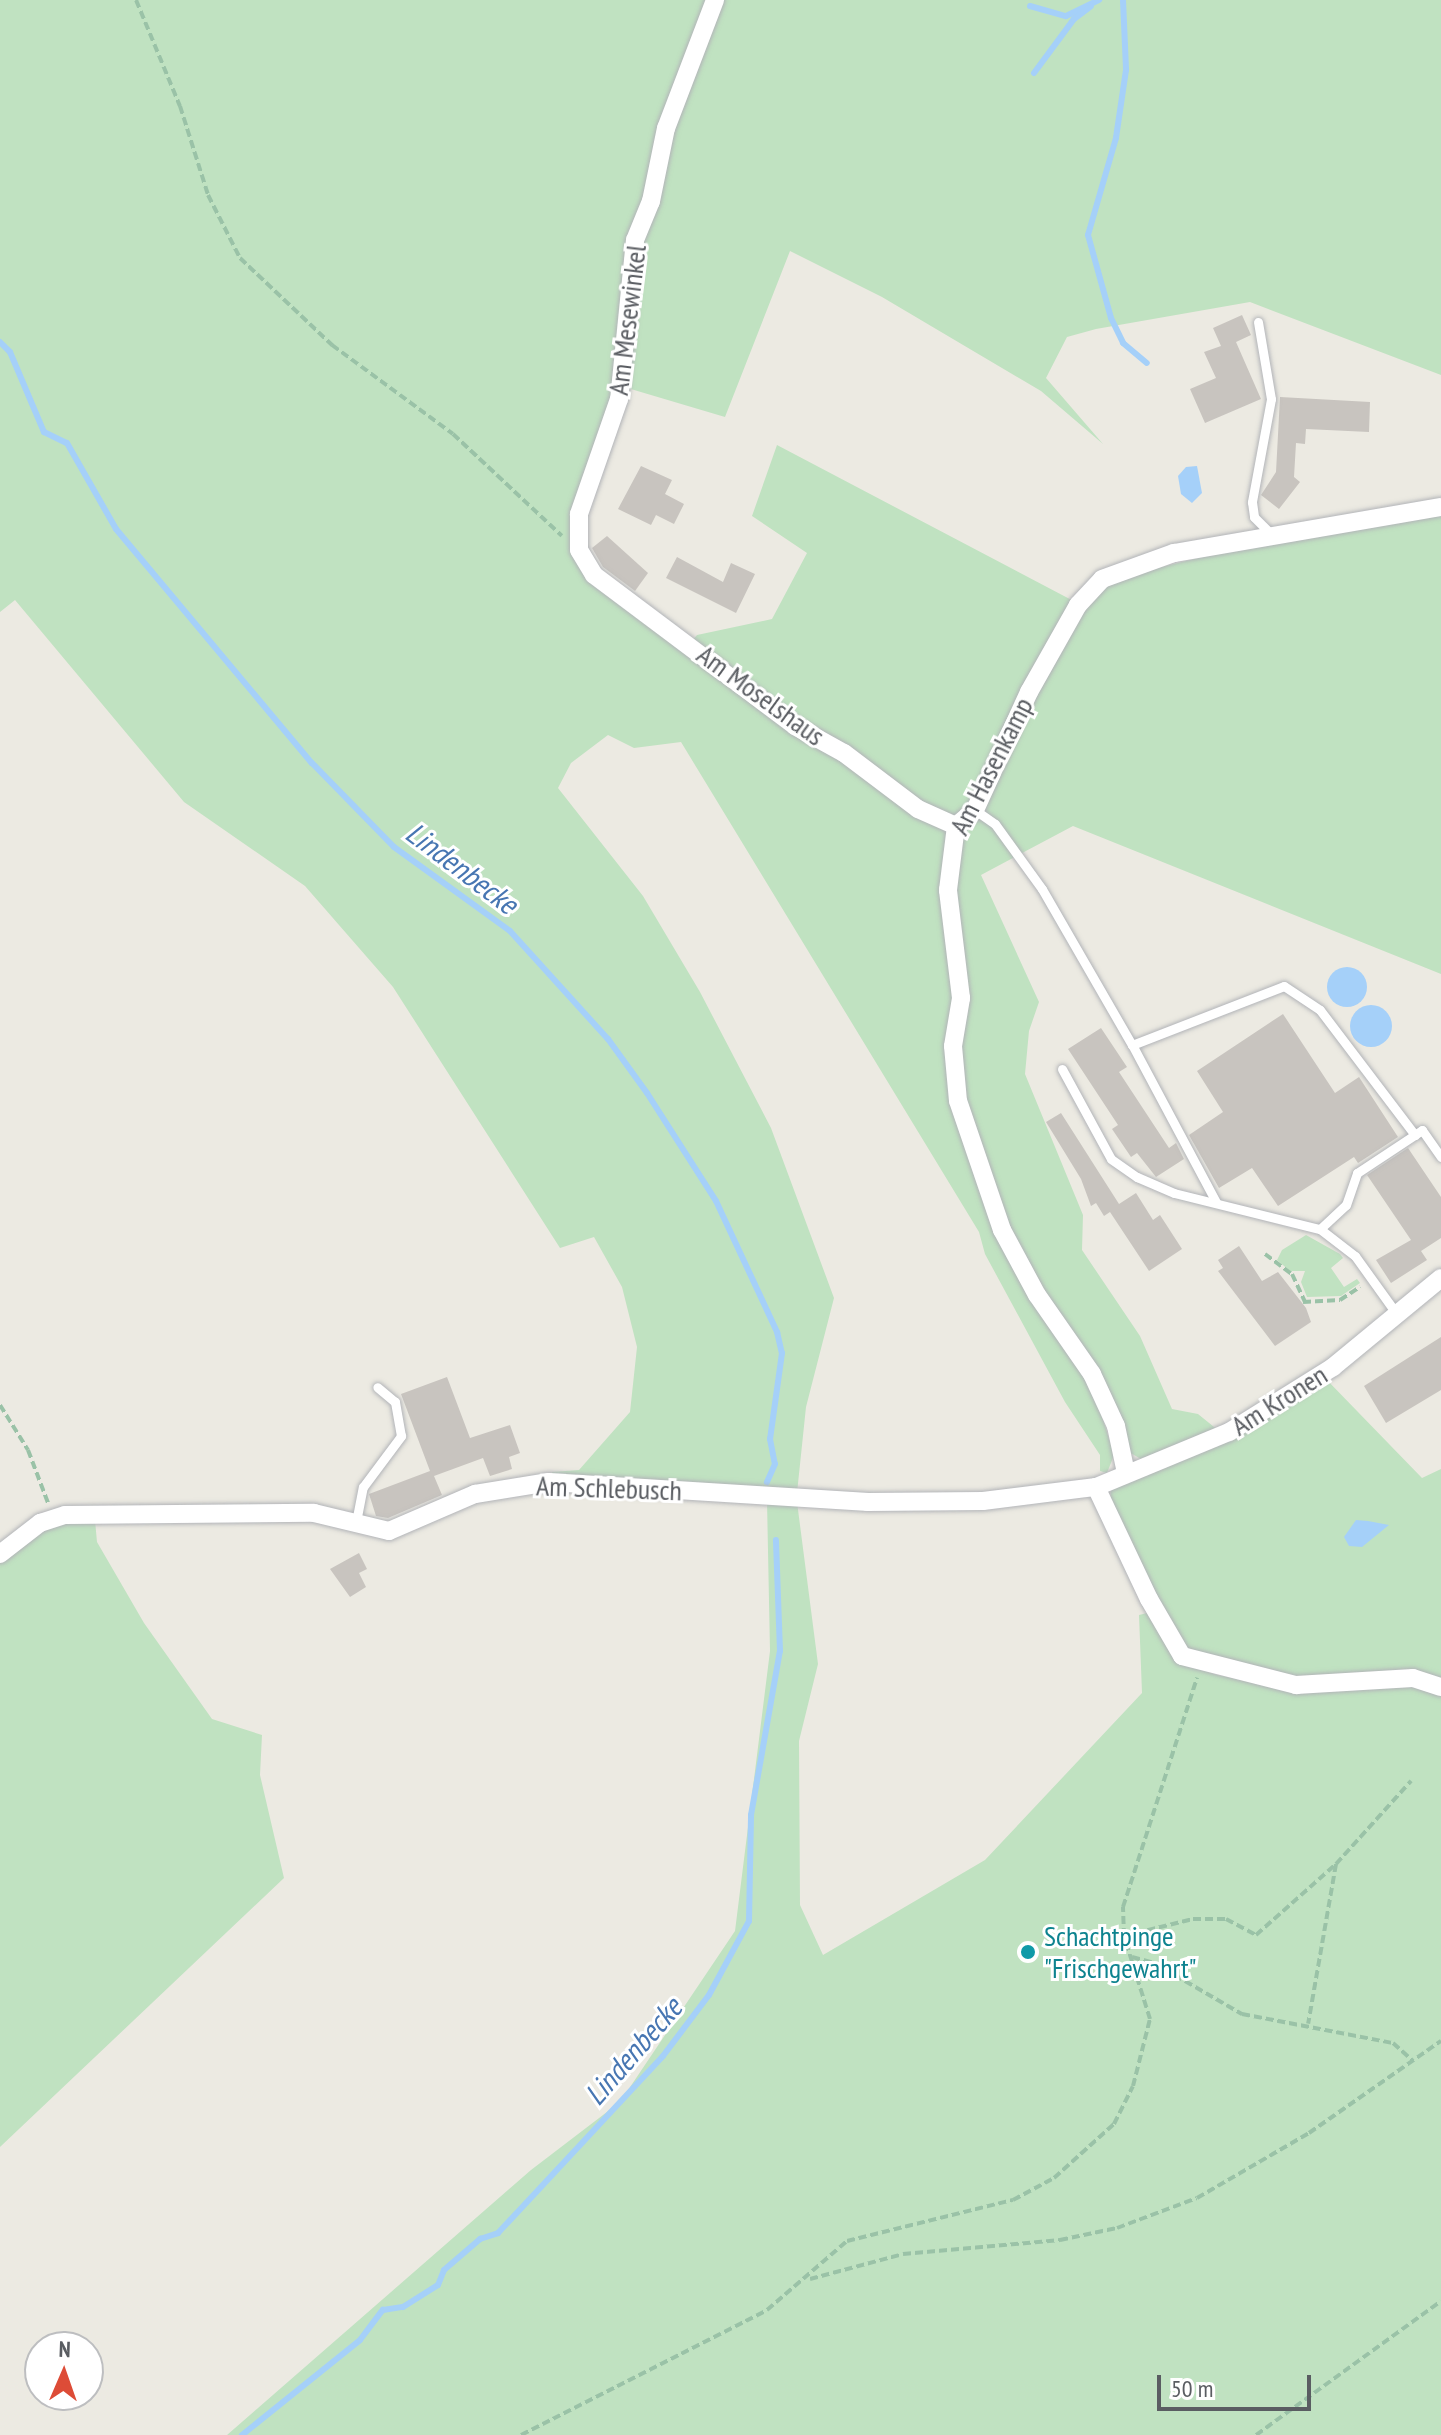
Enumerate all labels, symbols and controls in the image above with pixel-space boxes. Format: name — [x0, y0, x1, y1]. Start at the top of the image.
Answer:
street label: Am Mesewinkel — [601, 243, 653, 397]
street label: Am Moselshaus — [691, 637, 831, 753]
street label: Am Hasenkamp — [942, 692, 1040, 840]
water label: Lindenbecke — [399, 814, 525, 922]
street label: Am Kronen — [1225, 1358, 1333, 1442]
street label: Am Schlebusch — [536, 1469, 682, 1507]
place label: Schachtpinge "Frischgewahrt" — [1044, 1919, 1197, 1985]
marker: Schachtpinge "Frischgewahrt" — [1019, 1943, 1037, 1961]
water label: Lindenbecke — [577, 1990, 689, 2112]
north arrow — [24, 2331, 104, 2411]
text: N — [58, 2335, 71, 2363]
scale bar — [1161, 2359, 1315, 2409]
text: 50 m — [1171, 2373, 1213, 2404]

